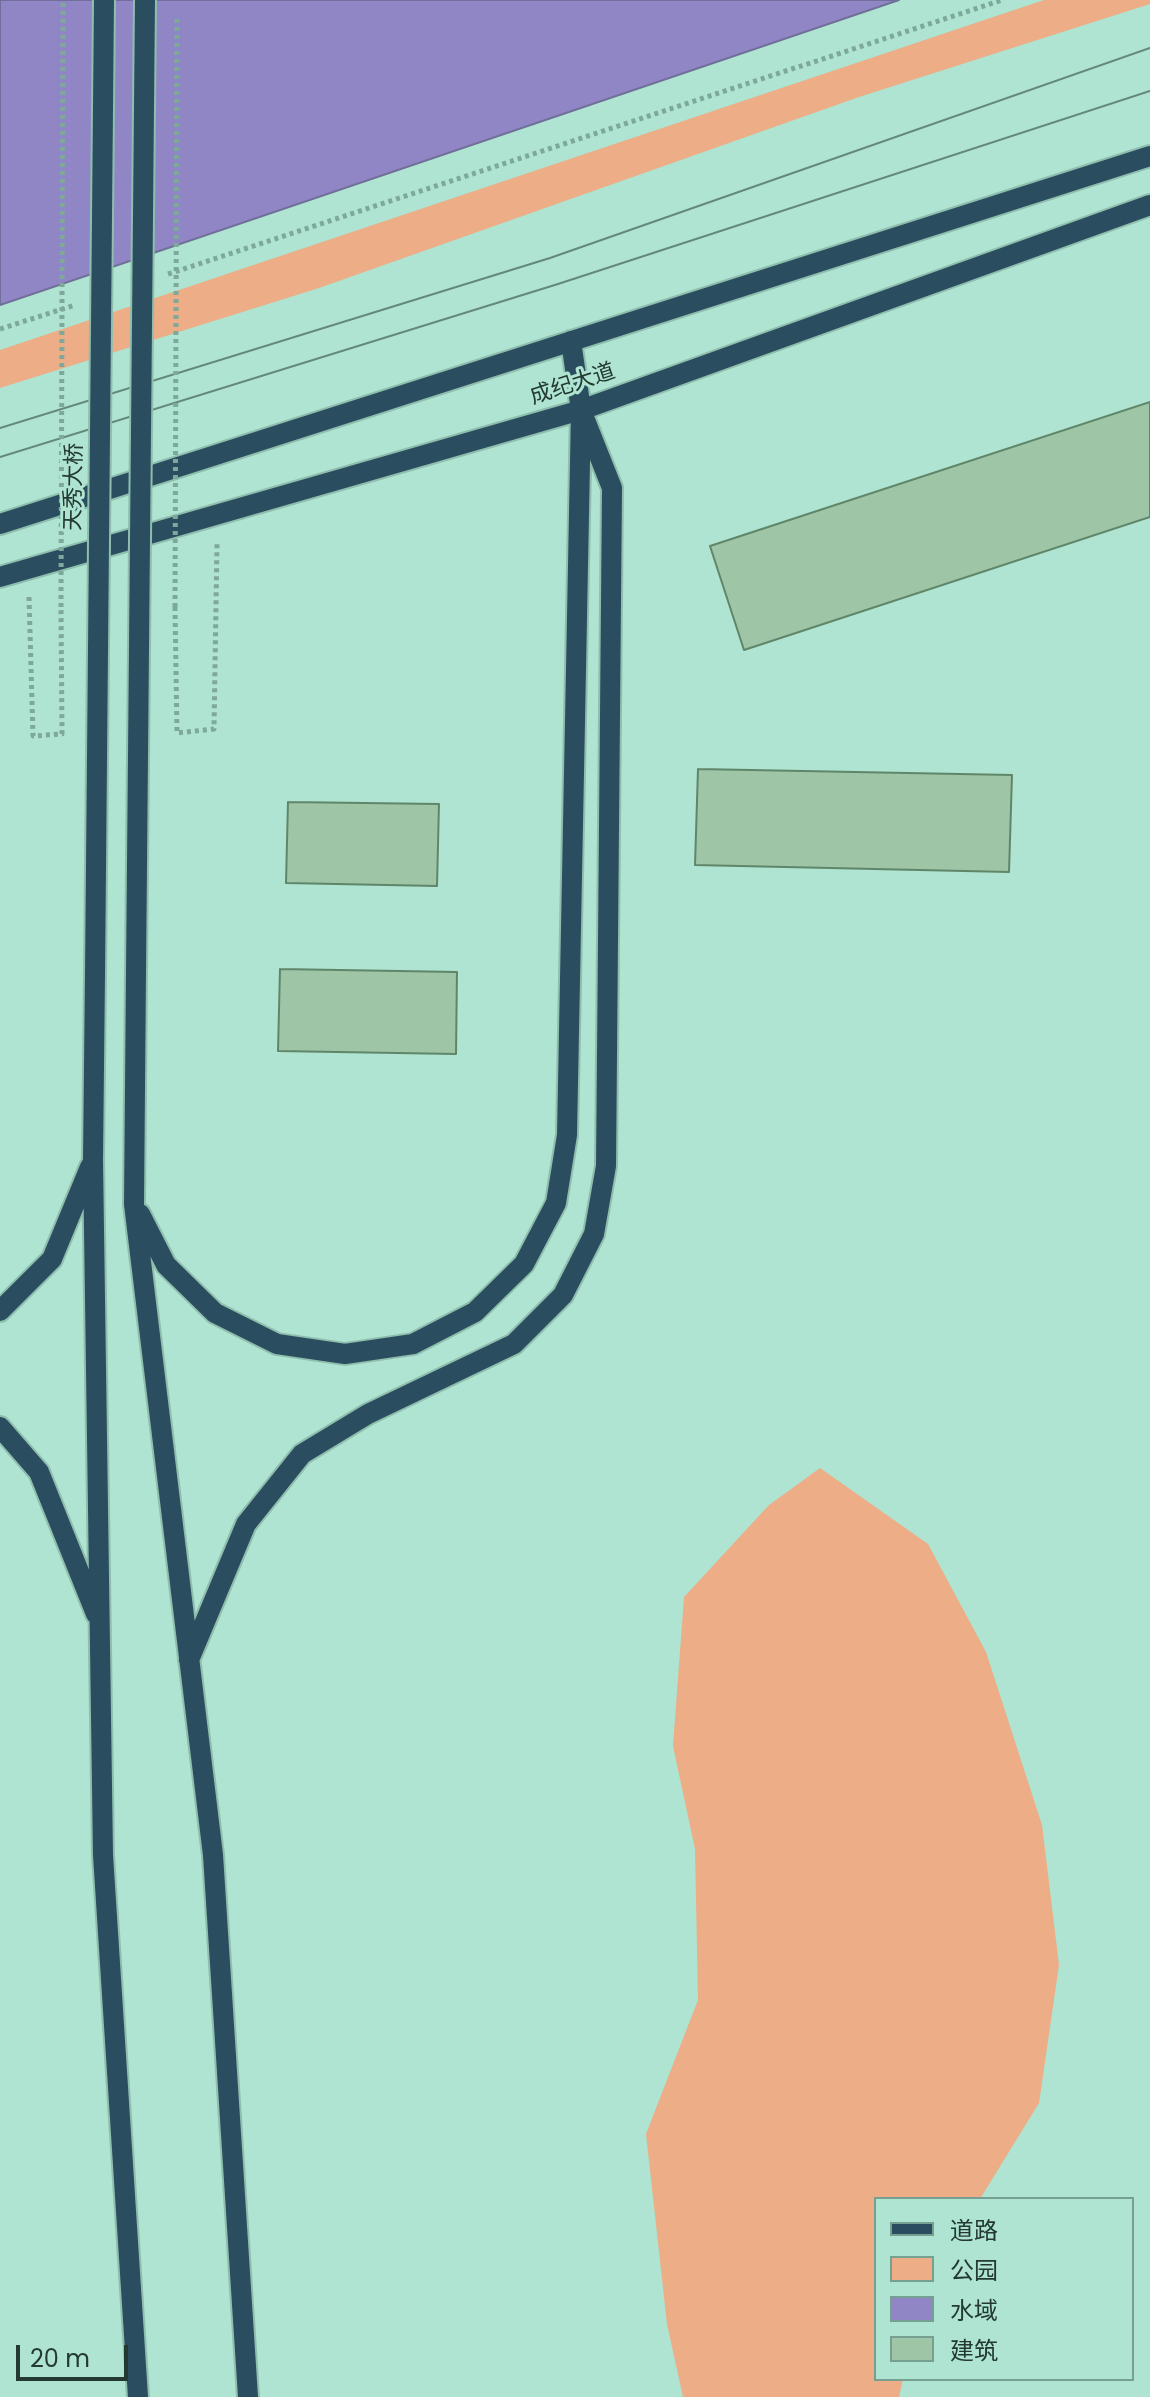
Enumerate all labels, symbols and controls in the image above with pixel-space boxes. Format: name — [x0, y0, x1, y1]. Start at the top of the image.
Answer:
street label: 成纪大道 — [527, 359, 619, 411]
street label: 天秀大桥 — [61, 443, 89, 531]
legend — [874, 2197, 1134, 2381]
text: 道路 — [950, 2214, 998, 2247]
text: 公园 — [950, 2254, 998, 2287]
text: 水域 — [950, 2294, 998, 2327]
scale bar — [20, 2329, 132, 2379]
text: 建筑 — [950, 2334, 998, 2367]
text: 20 m — [30, 2342, 90, 2375]

